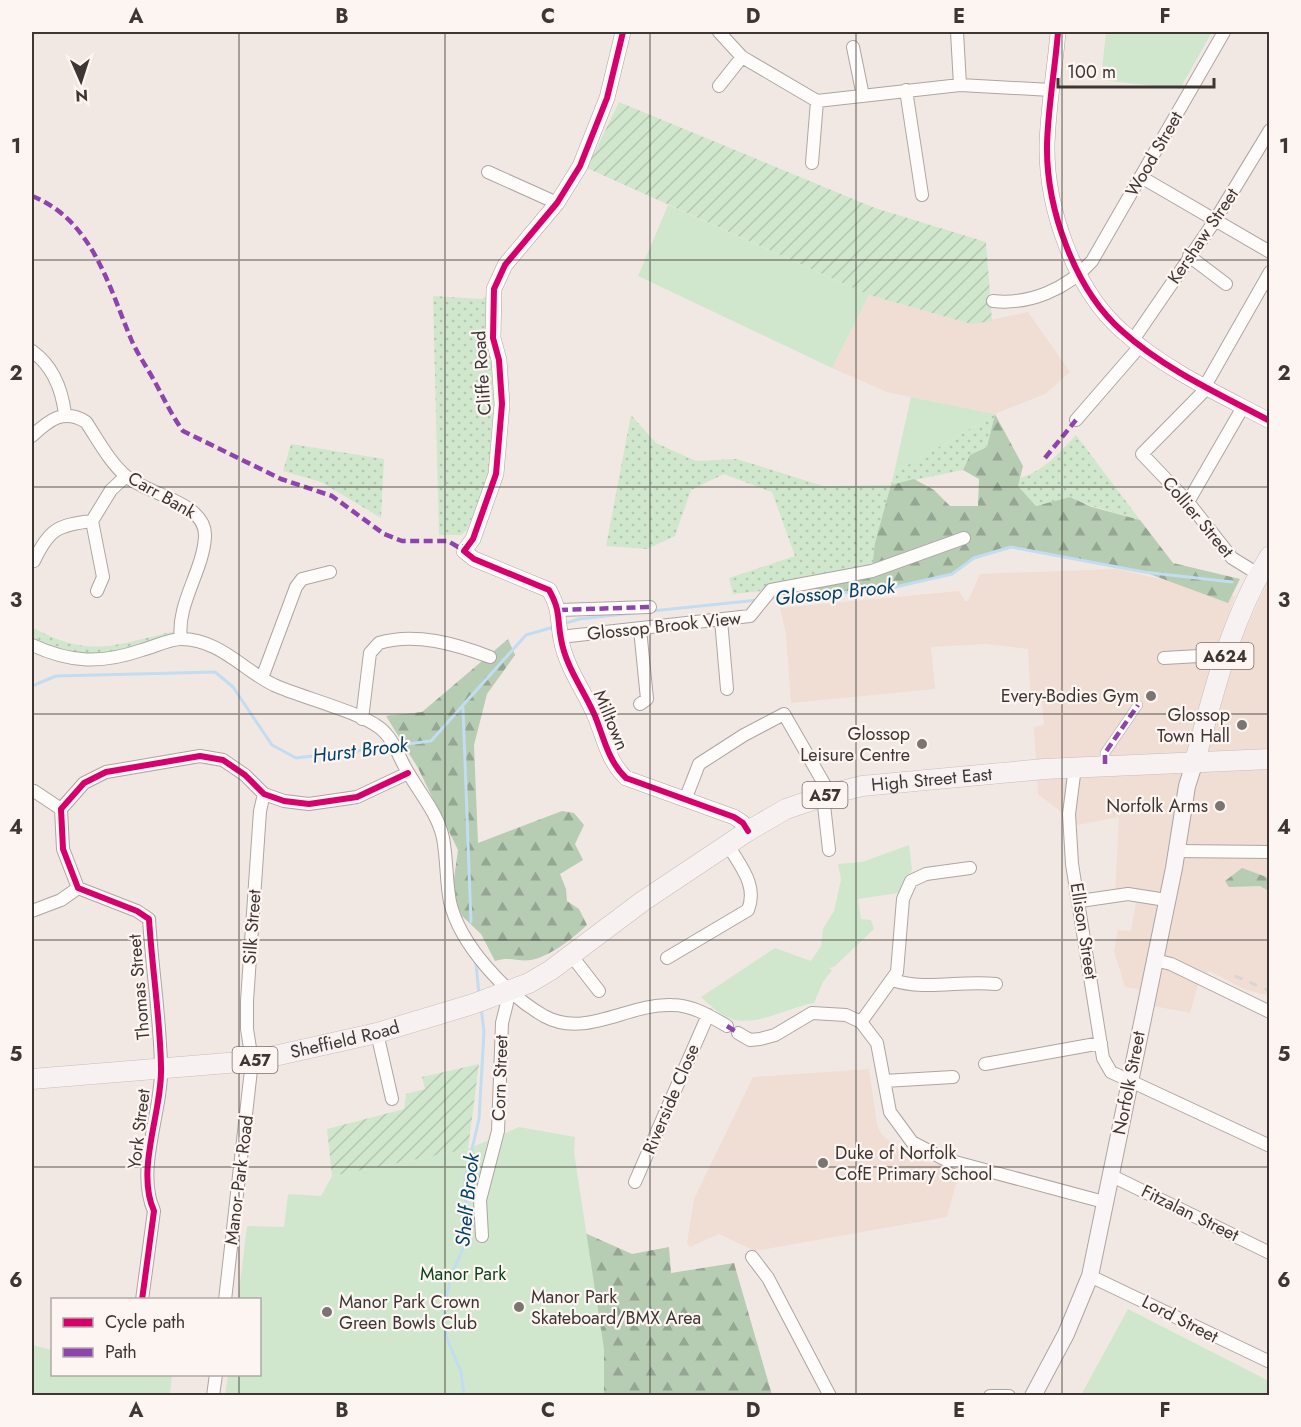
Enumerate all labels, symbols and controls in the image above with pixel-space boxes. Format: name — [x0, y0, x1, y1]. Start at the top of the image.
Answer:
text: A — [128, 2, 144, 31]
text: B — [335, 2, 349, 31]
text: C — [541, 2, 555, 31]
text: D — [746, 2, 760, 31]
text: E — [953, 2, 965, 31]
text: F — [1159, 2, 1171, 31]
north arrow — [51, 51, 111, 111]
scale bar — [1058, 51, 1214, 89]
text: 100 m — [1067, 59, 1116, 85]
text: N — [75, 84, 89, 107]
street label: Wood Street — [1119, 106, 1189, 201]
text: 1 — [11, 132, 21, 161]
text: 1 — [1279, 132, 1289, 161]
street label: Kershaw Street — [1161, 182, 1245, 289]
street label: Cliffe Road — [466, 330, 498, 416]
text: 2 — [9, 359, 23, 388]
text: 2 — [1277, 359, 1291, 388]
street label: Carr Bank — [123, 465, 201, 525]
street label: Collier Street — [1156, 471, 1240, 564]
water label: Glossop Brook — [774, 572, 898, 613]
text: 3 — [10, 586, 22, 615]
text: 3 — [1278, 586, 1290, 615]
street label: Glossop Brook View — [586, 605, 743, 647]
road number: A624 — [1196, 643, 1254, 669]
place label: Every-Bodies Gym — [1001, 683, 1139, 709]
street label: Milltown — [587, 686, 635, 754]
marker: Every-Bodies Gym — [1144, 689, 1158, 703]
place label: Glossop Town Hall — [1157, 702, 1230, 749]
marker: Glossop Town Hall — [1235, 718, 1249, 732]
place label: Glossop Leisure Centre — [800, 721, 910, 768]
water label: Hurst Brook — [311, 730, 411, 771]
marker: Glossop Leisure Centre — [915, 737, 929, 751]
street label: High Street East — [870, 761, 994, 798]
road number: A57 — [802, 782, 848, 808]
place label: Norfolk Arms — [1106, 793, 1208, 819]
marker: Norfolk Arms — [1213, 799, 1227, 813]
text: 4 — [9, 813, 23, 842]
text: 4 — [1277, 813, 1291, 842]
street label: Ellison Street — [1064, 881, 1105, 982]
street label: Silk Street — [236, 888, 268, 965]
street label: Thomas Street — [121, 932, 157, 1041]
street label: Sheffield Road — [288, 1014, 403, 1065]
street label: Norfolk Street — [1106, 1028, 1152, 1137]
street label: Corn Street — [486, 1034, 515, 1121]
text: 5 — [10, 1040, 23, 1069]
street label: Riverside Close — [636, 1040, 706, 1158]
text: 5 — [1278, 1040, 1291, 1069]
road number: A57 — [232, 1047, 278, 1073]
street label: York Street — [121, 1087, 157, 1171]
street label: Manor Park Road — [218, 1114, 260, 1246]
place label: Duke of Norfolk CofE Primary School — [835, 1140, 992, 1187]
water label: Shelf Brook — [448, 1150, 487, 1248]
marker: Duke of Norfolk CofE Primary School — [816, 1156, 830, 1170]
street label: Fitzalan Street — [1137, 1178, 1244, 1248]
park label: Manor Park — [420, 1261, 506, 1287]
text: 6 — [9, 1266, 23, 1295]
text: 6 — [1277, 1266, 1291, 1295]
place label: Manor Park Skateboard/BMX Area — [531, 1284, 701, 1331]
place label: Manor Park Crown Green Bowls Club — [339, 1289, 480, 1336]
street label: Lord Street — [1137, 1289, 1223, 1350]
legend — [51, 1298, 261, 1376]
marker: Manor Park Skateboard/BMX Area — [512, 1300, 526, 1314]
marker: Manor Park Crown Green Bowls Club — [320, 1305, 334, 1319]
text: Cycle path — [105, 1309, 185, 1335]
text: Path — [105, 1339, 137, 1365]
text: A — [128, 1396, 144, 1425]
text: B — [335, 1396, 349, 1425]
text: C — [541, 1396, 555, 1425]
text: D — [746, 1396, 760, 1425]
text: E — [953, 1396, 965, 1425]
text: F — [1159, 1396, 1171, 1425]

